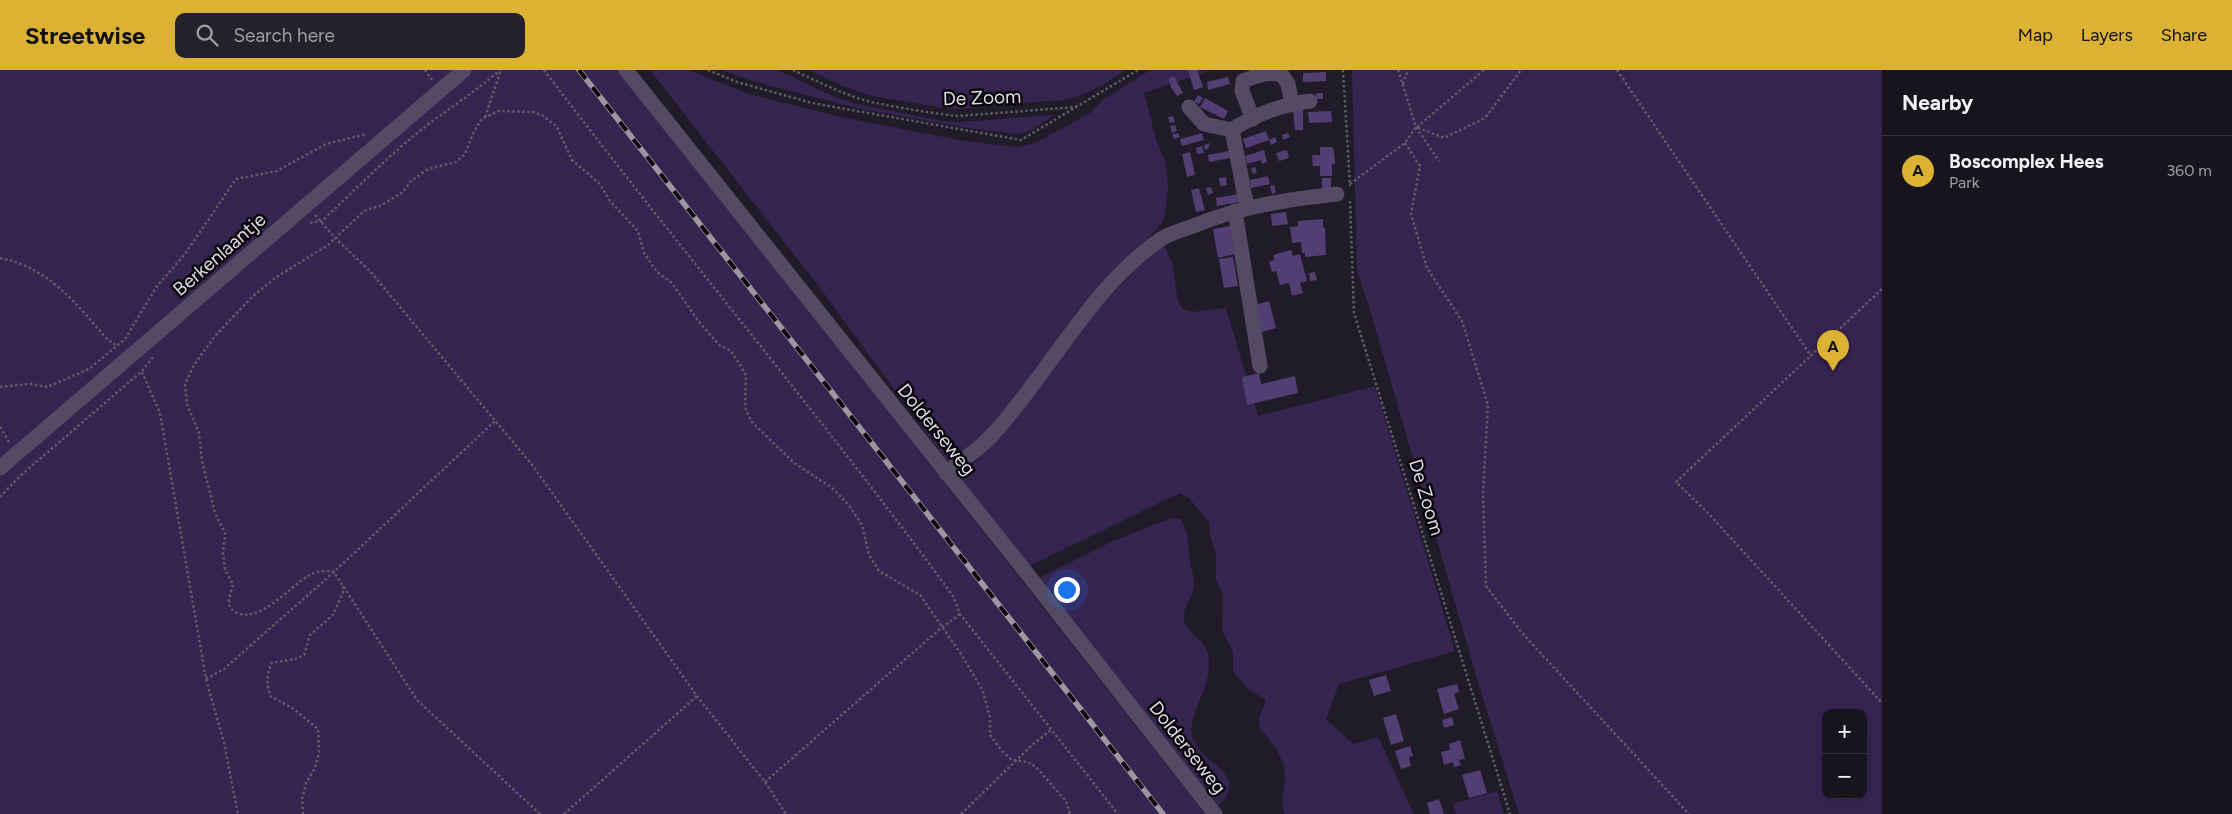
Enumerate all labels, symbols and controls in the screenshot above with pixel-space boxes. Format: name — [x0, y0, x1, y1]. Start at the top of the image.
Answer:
search box — [175, 13, 525, 58]
text: Streetwise — [25, 21, 145, 50]
icon: search — [193, 21, 221, 49]
text: Search here — [233, 24, 335, 47]
text: Map — [2018, 24, 2053, 46]
text: Layers — [2081, 24, 2133, 46]
text: Share — [2161, 24, 2207, 46]
street label: De Zoom — [942, 85, 1022, 110]
text: Nearby — [1902, 90, 1973, 115]
text: Boscomplex Hees — [1949, 150, 2104, 173]
text: A — [1912, 161, 1924, 180]
text: 360 m — [2166, 161, 2212, 180]
text: Park — [1949, 173, 1979, 192]
street label: Berkenlaantje — [168, 208, 270, 301]
pin: A — [1817, 330, 1849, 371]
street label: Dolderseweg — [893, 379, 981, 480]
street label: De Zoom — [1404, 456, 1449, 538]
your location — [1054, 577, 1080, 603]
street label: Dolderseweg — [1144, 696, 1231, 798]
map controls — [1822, 709, 1867, 799]
button: + — [1822, 709, 1867, 754]
button: − — [1822, 754, 1867, 799]

